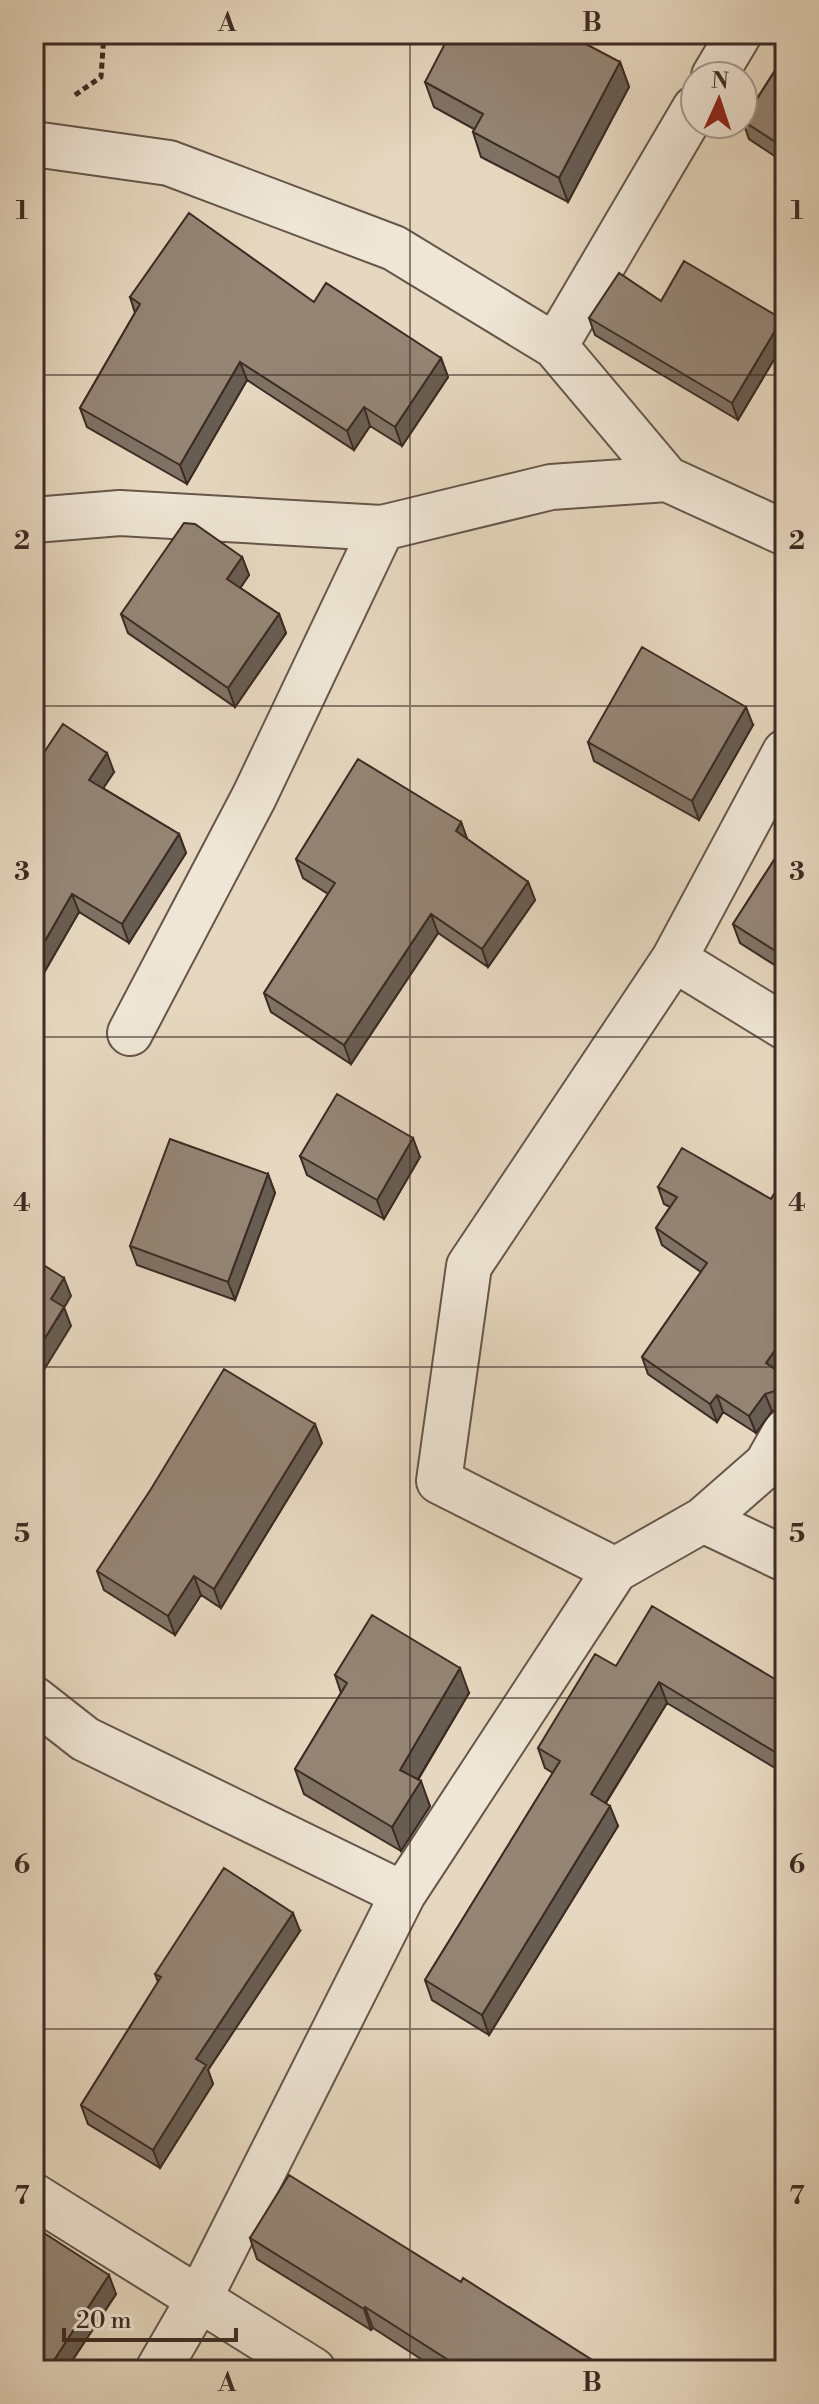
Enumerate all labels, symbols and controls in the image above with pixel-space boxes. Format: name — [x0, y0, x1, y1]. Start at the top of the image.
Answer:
text: A — [217, 7, 237, 39]
text: B — [582, 7, 602, 39]
north arrow — [679, 60, 759, 140]
text: N — [711, 68, 730, 95]
text: 1 — [16, 195, 29, 227]
text: 1 — [791, 195, 804, 227]
text: 2 — [14, 525, 30, 557]
text: 2 — [789, 525, 805, 557]
text: 3 — [14, 856, 30, 888]
text: 3 — [789, 856, 805, 888]
text: 4 — [13, 1187, 31, 1219]
text: 4 — [788, 1187, 806, 1219]
text: 5 — [14, 1518, 30, 1550]
text: 5 — [789, 1518, 805, 1550]
text: 6 — [14, 1849, 30, 1881]
text: 6 — [789, 1849, 805, 1881]
text: 7 — [14, 2180, 30, 2212]
text: 7 — [789, 2180, 805, 2212]
scale bar — [64, 2292, 236, 2342]
text: 20 m — [76, 2306, 132, 2336]
text: A — [217, 2367, 237, 2399]
text: B — [582, 2367, 602, 2399]

